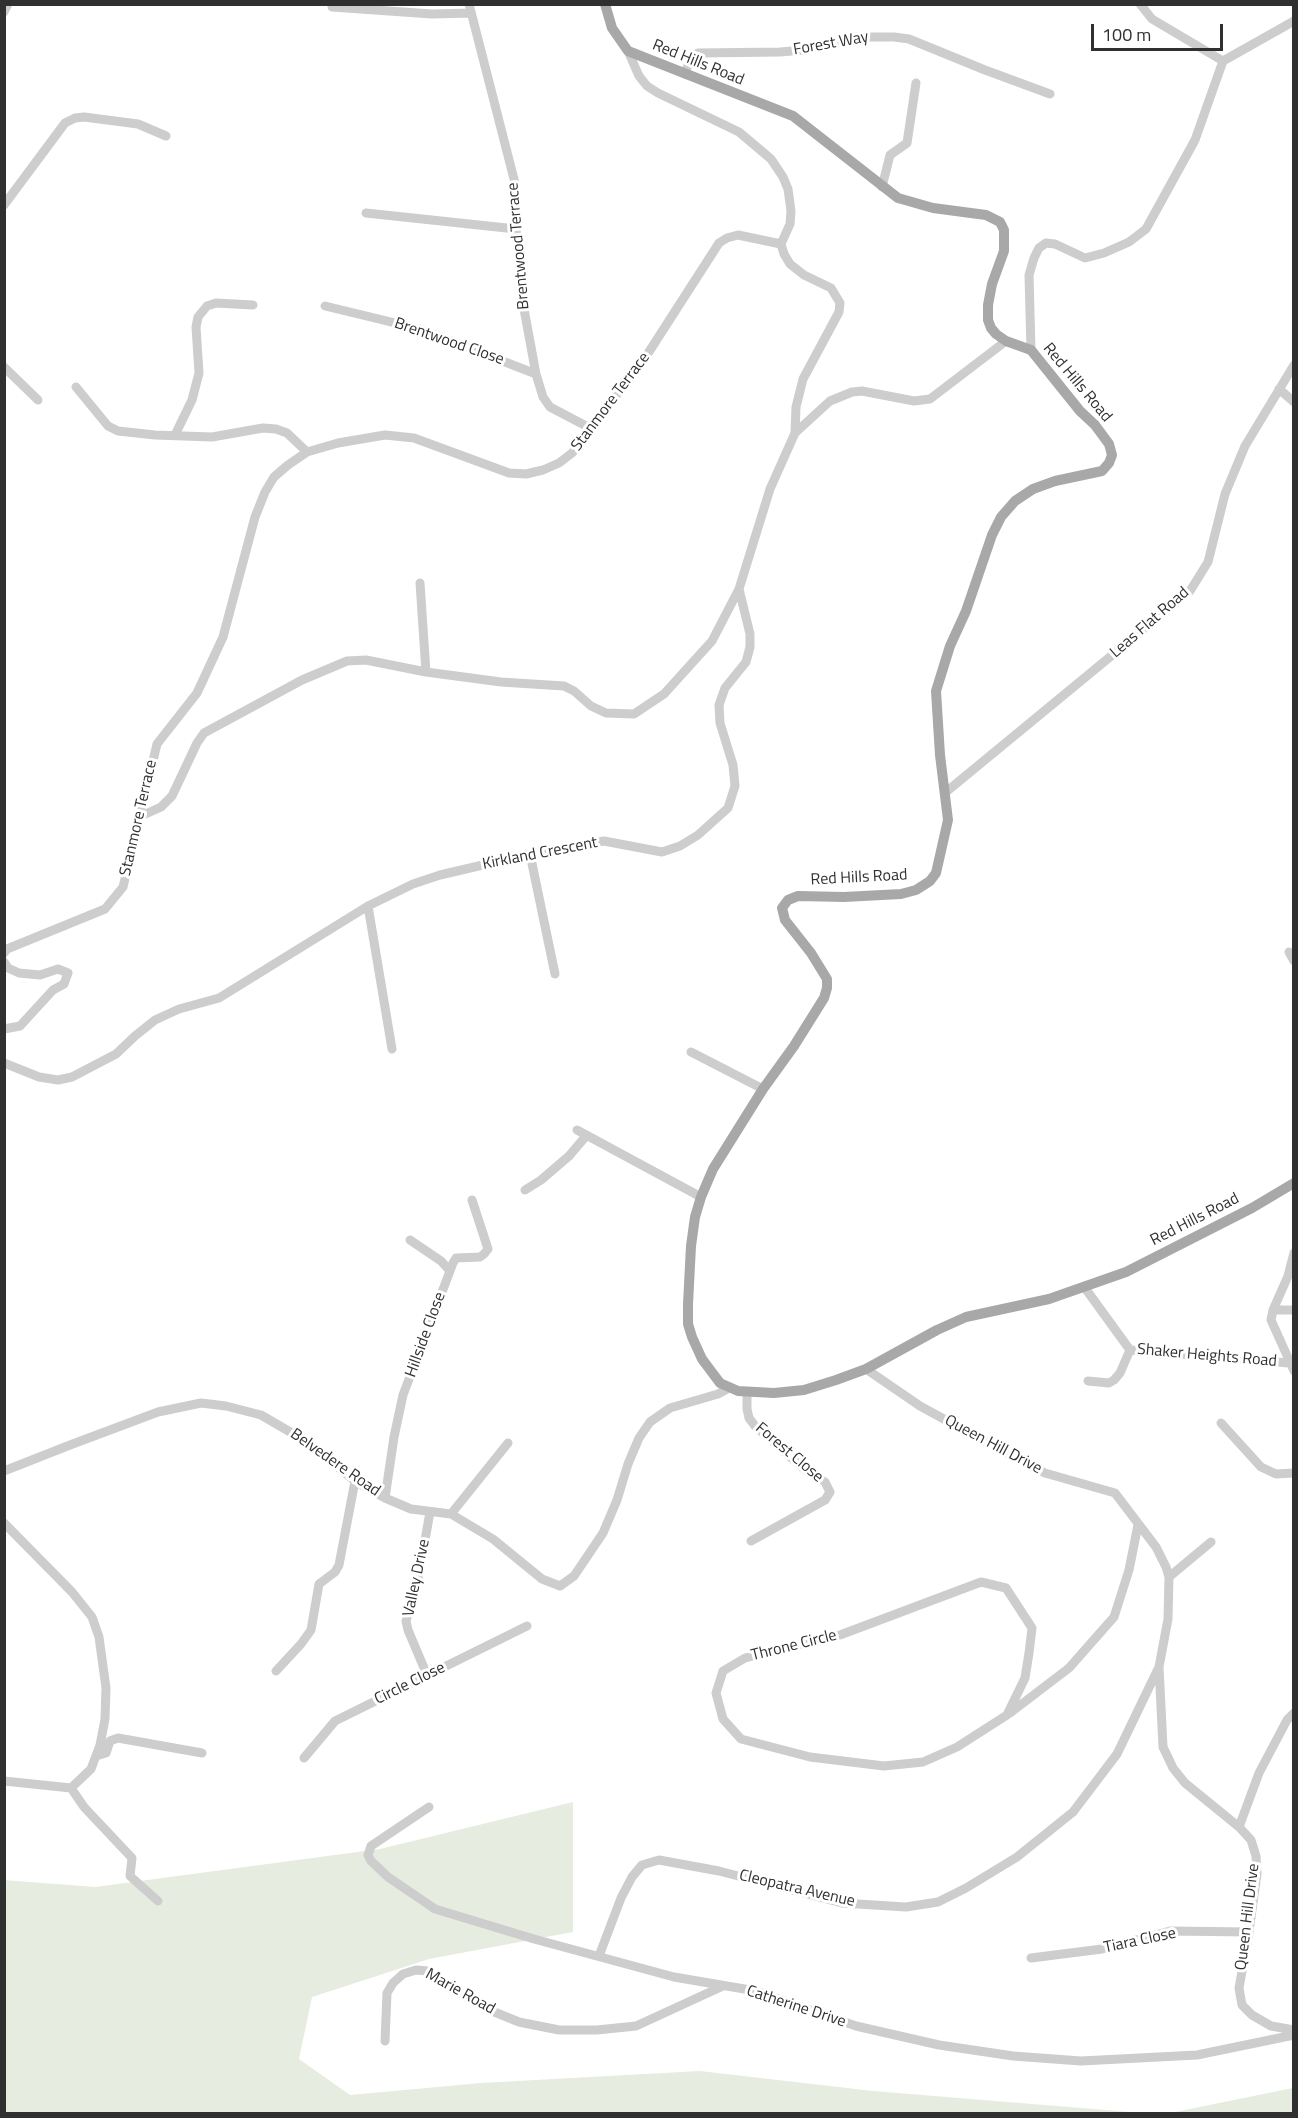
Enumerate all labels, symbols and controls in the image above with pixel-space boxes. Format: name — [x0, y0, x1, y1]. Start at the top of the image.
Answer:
scale bar — [1094, 12, 1226, 50]
text: 100 m — [1102, 21, 1151, 48]
street label: Forest Way — [792, 28, 870, 60]
street label: Red Hills Road — [649, 36, 747, 90]
street label: Brentwood Terrace — [504, 182, 534, 310]
street label: Brentwood Close — [392, 314, 506, 370]
street label: Red Hills Road — [1038, 340, 1116, 426]
street label: Stanmore Terrace — [568, 349, 654, 455]
street label: Leas Flat Road — [1107, 583, 1193, 663]
street label: Stanmore Terrace — [116, 758, 162, 878]
street label: Kirkland Crescent — [481, 833, 599, 875]
street label: Red Hills Road — [810, 866, 908, 890]
street label: Red Hills Road — [1147, 1189, 1243, 1251]
street label: Hillside Close — [402, 1290, 450, 1380]
street label: Shaker Heights Road — [1136, 1340, 1278, 1372]
street label: Queen Hill Drive — [941, 1411, 1045, 1479]
street label: Forest Close — [751, 1419, 827, 1487]
street label: Belvedere Road — [286, 1425, 384, 1501]
street label: Valley Drive — [399, 1538, 435, 1618]
street label: Throne Circle — [749, 1626, 839, 1666]
street label: Circle Close — [372, 1659, 448, 1709]
street label: Queen Hill Drive — [1232, 1862, 1264, 1972]
street label: Cleopatra Avenue — [737, 1866, 857, 1912]
street label: Tiara Close — [1102, 1924, 1178, 1958]
street label: Marie Road — [422, 1965, 498, 2019]
street label: Catherine Drive — [744, 1982, 848, 2032]

